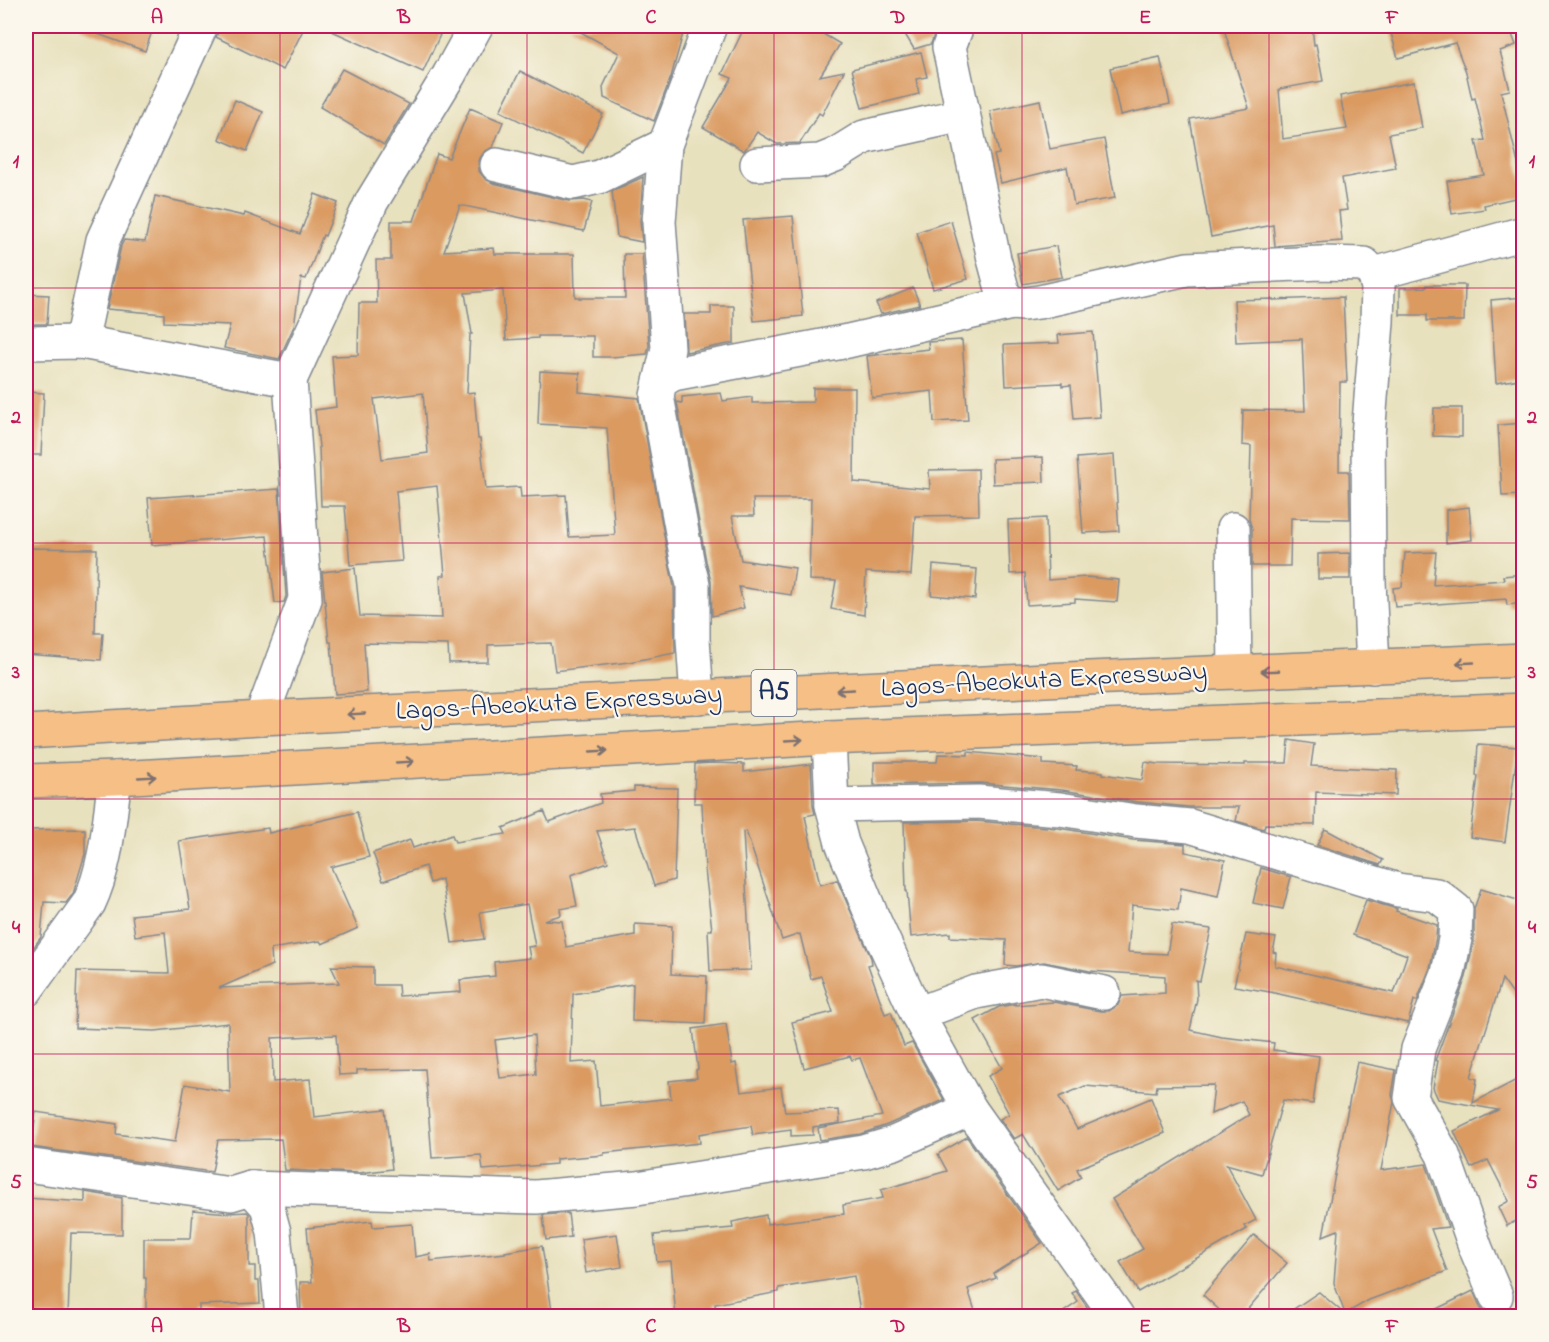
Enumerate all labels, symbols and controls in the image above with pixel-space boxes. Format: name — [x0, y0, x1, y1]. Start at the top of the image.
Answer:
text: A — [151, 4, 163, 33]
text: B — [396, 4, 411, 33]
text: C — [646, 4, 657, 33]
text: D — [890, 4, 905, 33]
text: E — [1139, 4, 1151, 33]
text: F — [1385, 4, 1399, 33]
text: 1 — [13, 148, 20, 177]
text: 1 — [1529, 148, 1536, 177]
text: 2 — [10, 404, 21, 433]
text: 2 — [1526, 404, 1537, 433]
street label: Lagos-Abeokuta Expressway — [880, 653, 1208, 709]
one-way arrow — [1456, 657, 1476, 668]
text: 3 — [11, 659, 20, 688]
text: 3 — [1527, 659, 1536, 688]
one-way arrow — [1261, 665, 1281, 676]
road number: A5 — [752, 670, 796, 716]
street label: Lagos-Abeokuta Expressway — [395, 676, 723, 732]
one-way arrow — [835, 684, 855, 695]
one-way arrow — [347, 708, 367, 719]
one-way arrow — [783, 734, 803, 745]
one-way arrow — [589, 745, 609, 756]
one-way arrow — [394, 756, 414, 767]
one-way arrow — [136, 771, 156, 782]
text: 4 — [12, 914, 21, 943]
text: 4 — [1528, 914, 1537, 943]
text: 5 — [10, 1169, 22, 1198]
text: 5 — [1526, 1169, 1538, 1198]
text: A — [151, 1313, 163, 1342]
text: B — [396, 1313, 411, 1342]
text: C — [646, 1313, 657, 1342]
text: D — [890, 1313, 905, 1342]
text: E — [1139, 1313, 1151, 1342]
text: F — [1385, 1313, 1399, 1342]

